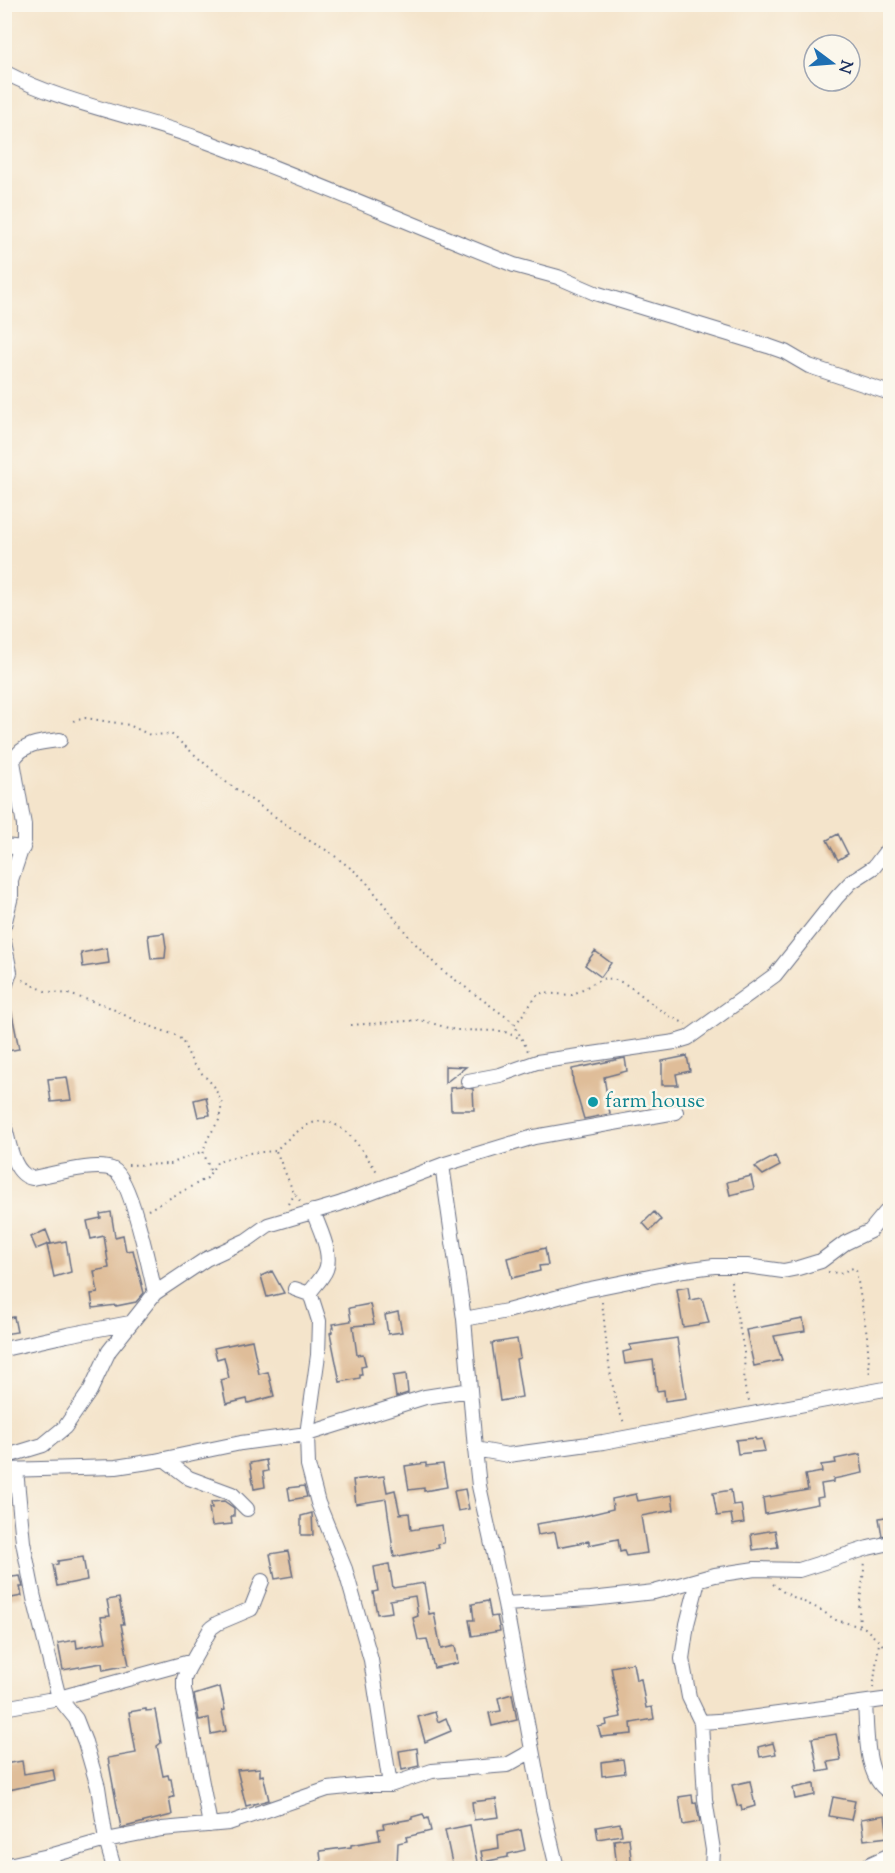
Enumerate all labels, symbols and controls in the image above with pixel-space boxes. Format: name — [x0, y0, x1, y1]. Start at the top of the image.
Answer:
north arrow — [802, 33, 862, 93]
text: N — [831, 57, 857, 76]
place label: farm house — [605, 1087, 705, 1117]
marker: farm house — [586, 1095, 600, 1109]

